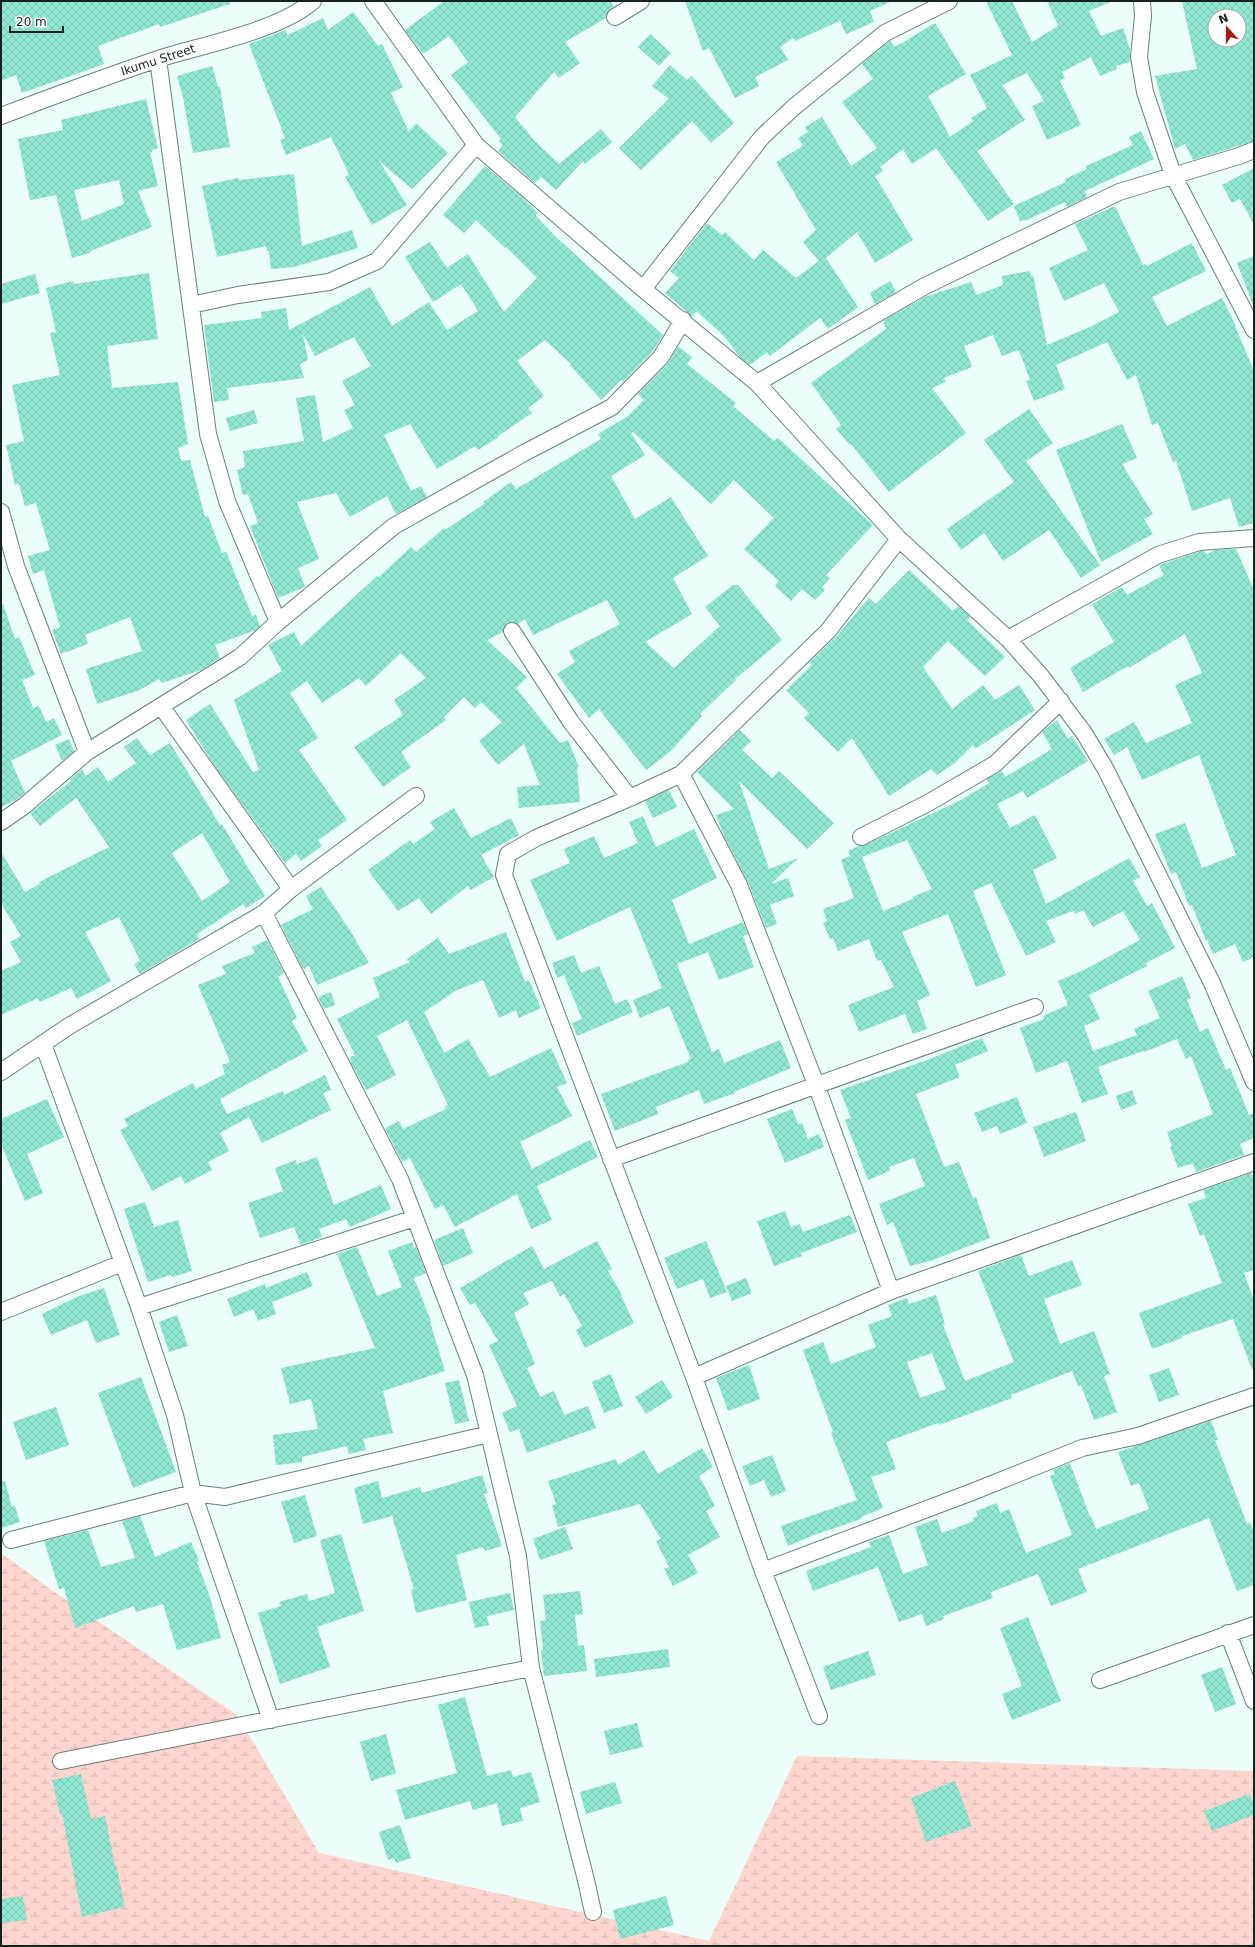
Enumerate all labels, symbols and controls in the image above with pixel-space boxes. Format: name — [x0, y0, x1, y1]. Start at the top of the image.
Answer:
scale bar — [10, 8, 63, 34]
north arrow — [1207, 8, 1247, 48]
text: N — [1217, 11, 1230, 27]
text: 20 m — [16, 15, 47, 29]
street label: Ikumu Street — [119, 41, 197, 79]

